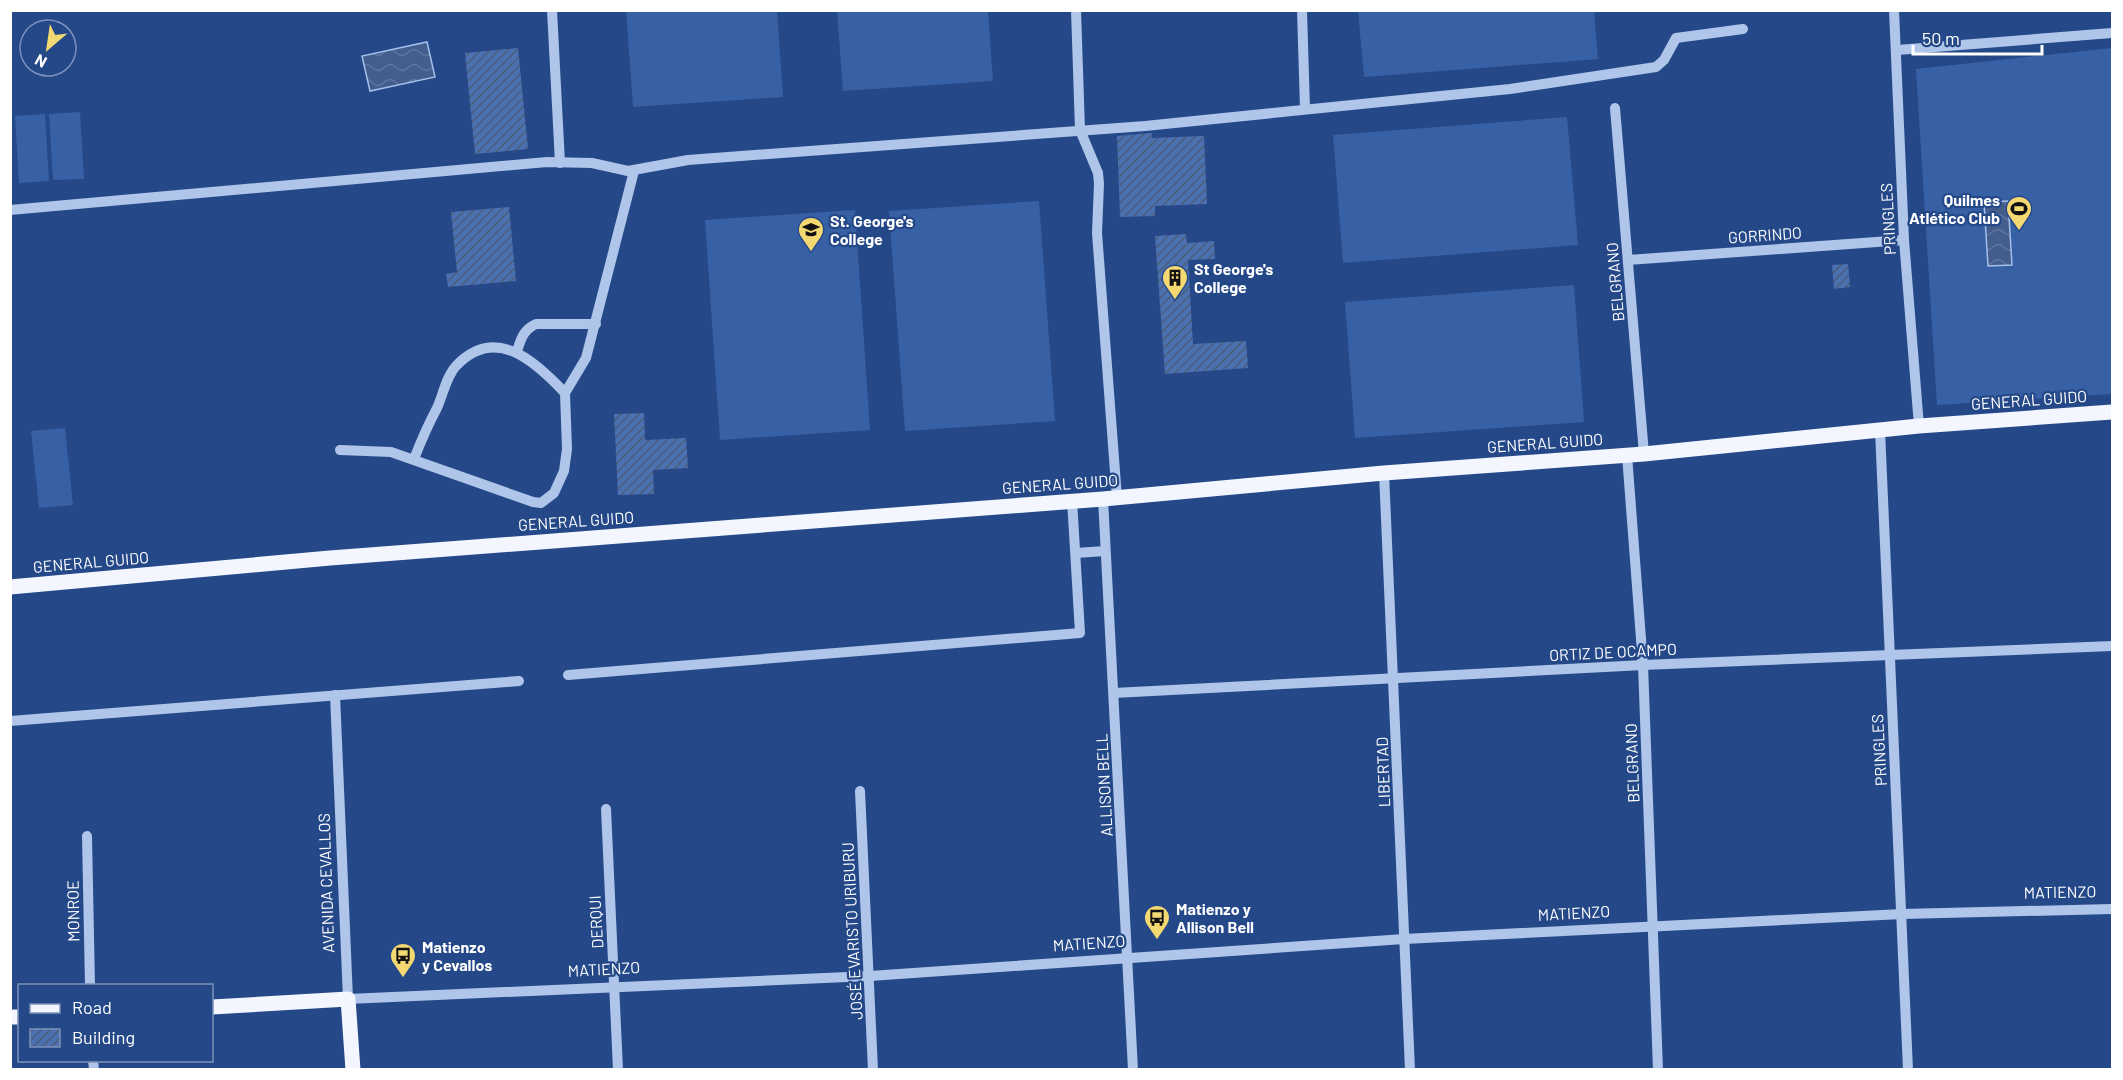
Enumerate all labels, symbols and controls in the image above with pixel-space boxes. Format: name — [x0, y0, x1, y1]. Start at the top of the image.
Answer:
north arrow — [18, 18, 78, 78]
scale bar — [1913, 18, 2042, 56]
text: 50 m — [1922, 27, 1960, 49]
text: N — [31, 51, 50, 72]
street label: PRINGLES — [1876, 183, 1899, 256]
place label: Quilmes Atlético Club — [1909, 190, 2000, 227]
sports icon: Quilmes Atlético Club — [2004, 194, 2034, 232]
place label: St. George's College — [830, 211, 914, 248]
school or university icon: St. George's College — [796, 215, 826, 253]
street label: GORRINDO — [1727, 222, 1802, 247]
street label: BELGRANO — [1602, 242, 1627, 322]
place label: St George's College — [1194, 259, 1273, 296]
building icon: St George's College — [1160, 263, 1190, 301]
street label: GENERAL GUIDO — [1970, 386, 2088, 413]
street label: GENERAL GUIDO — [1486, 429, 1604, 456]
street label: GENERAL GUIDO — [1001, 470, 1119, 497]
street label: GENERAL GUIDO — [517, 507, 635, 534]
street label: GENERAL GUIDO — [32, 547, 150, 576]
street label: ORTIZ DE OCAMPO — [1549, 639, 1677, 664]
street label: PRINGLES — [1867, 714, 1890, 787]
street label: BELGRANO — [1621, 723, 1642, 803]
street label: ALLISON BELL — [1091, 733, 1116, 837]
street label: LIBERTAD — [1372, 736, 1393, 808]
street label: AVENIDA CEVALLOS — [314, 813, 337, 953]
street label: JOSÉ EVARISTO URIBURU — [837, 842, 866, 1020]
street label: MONROE — [62, 880, 83, 942]
street label: MATIENZO — [2024, 881, 2096, 902]
street label: DERQUI — [585, 895, 606, 949]
place label: Matienzo y Allison Bell — [1176, 899, 1254, 936]
street label: MATIENZO — [1537, 901, 1611, 924]
bus stop icon: Matienzo y Allison Bell — [1142, 903, 1172, 941]
street label: MATIENZO — [1052, 930, 1126, 955]
place label: Matienzo y Cevallos — [422, 937, 492, 974]
bus stop icon: Matienzo y Cevallos — [388, 941, 418, 979]
street label: MATIENZO — [567, 957, 641, 980]
legend — [18, 984, 213, 1062]
text: Road — [72, 996, 112, 1018]
text: Building — [72, 1026, 135, 1048]

